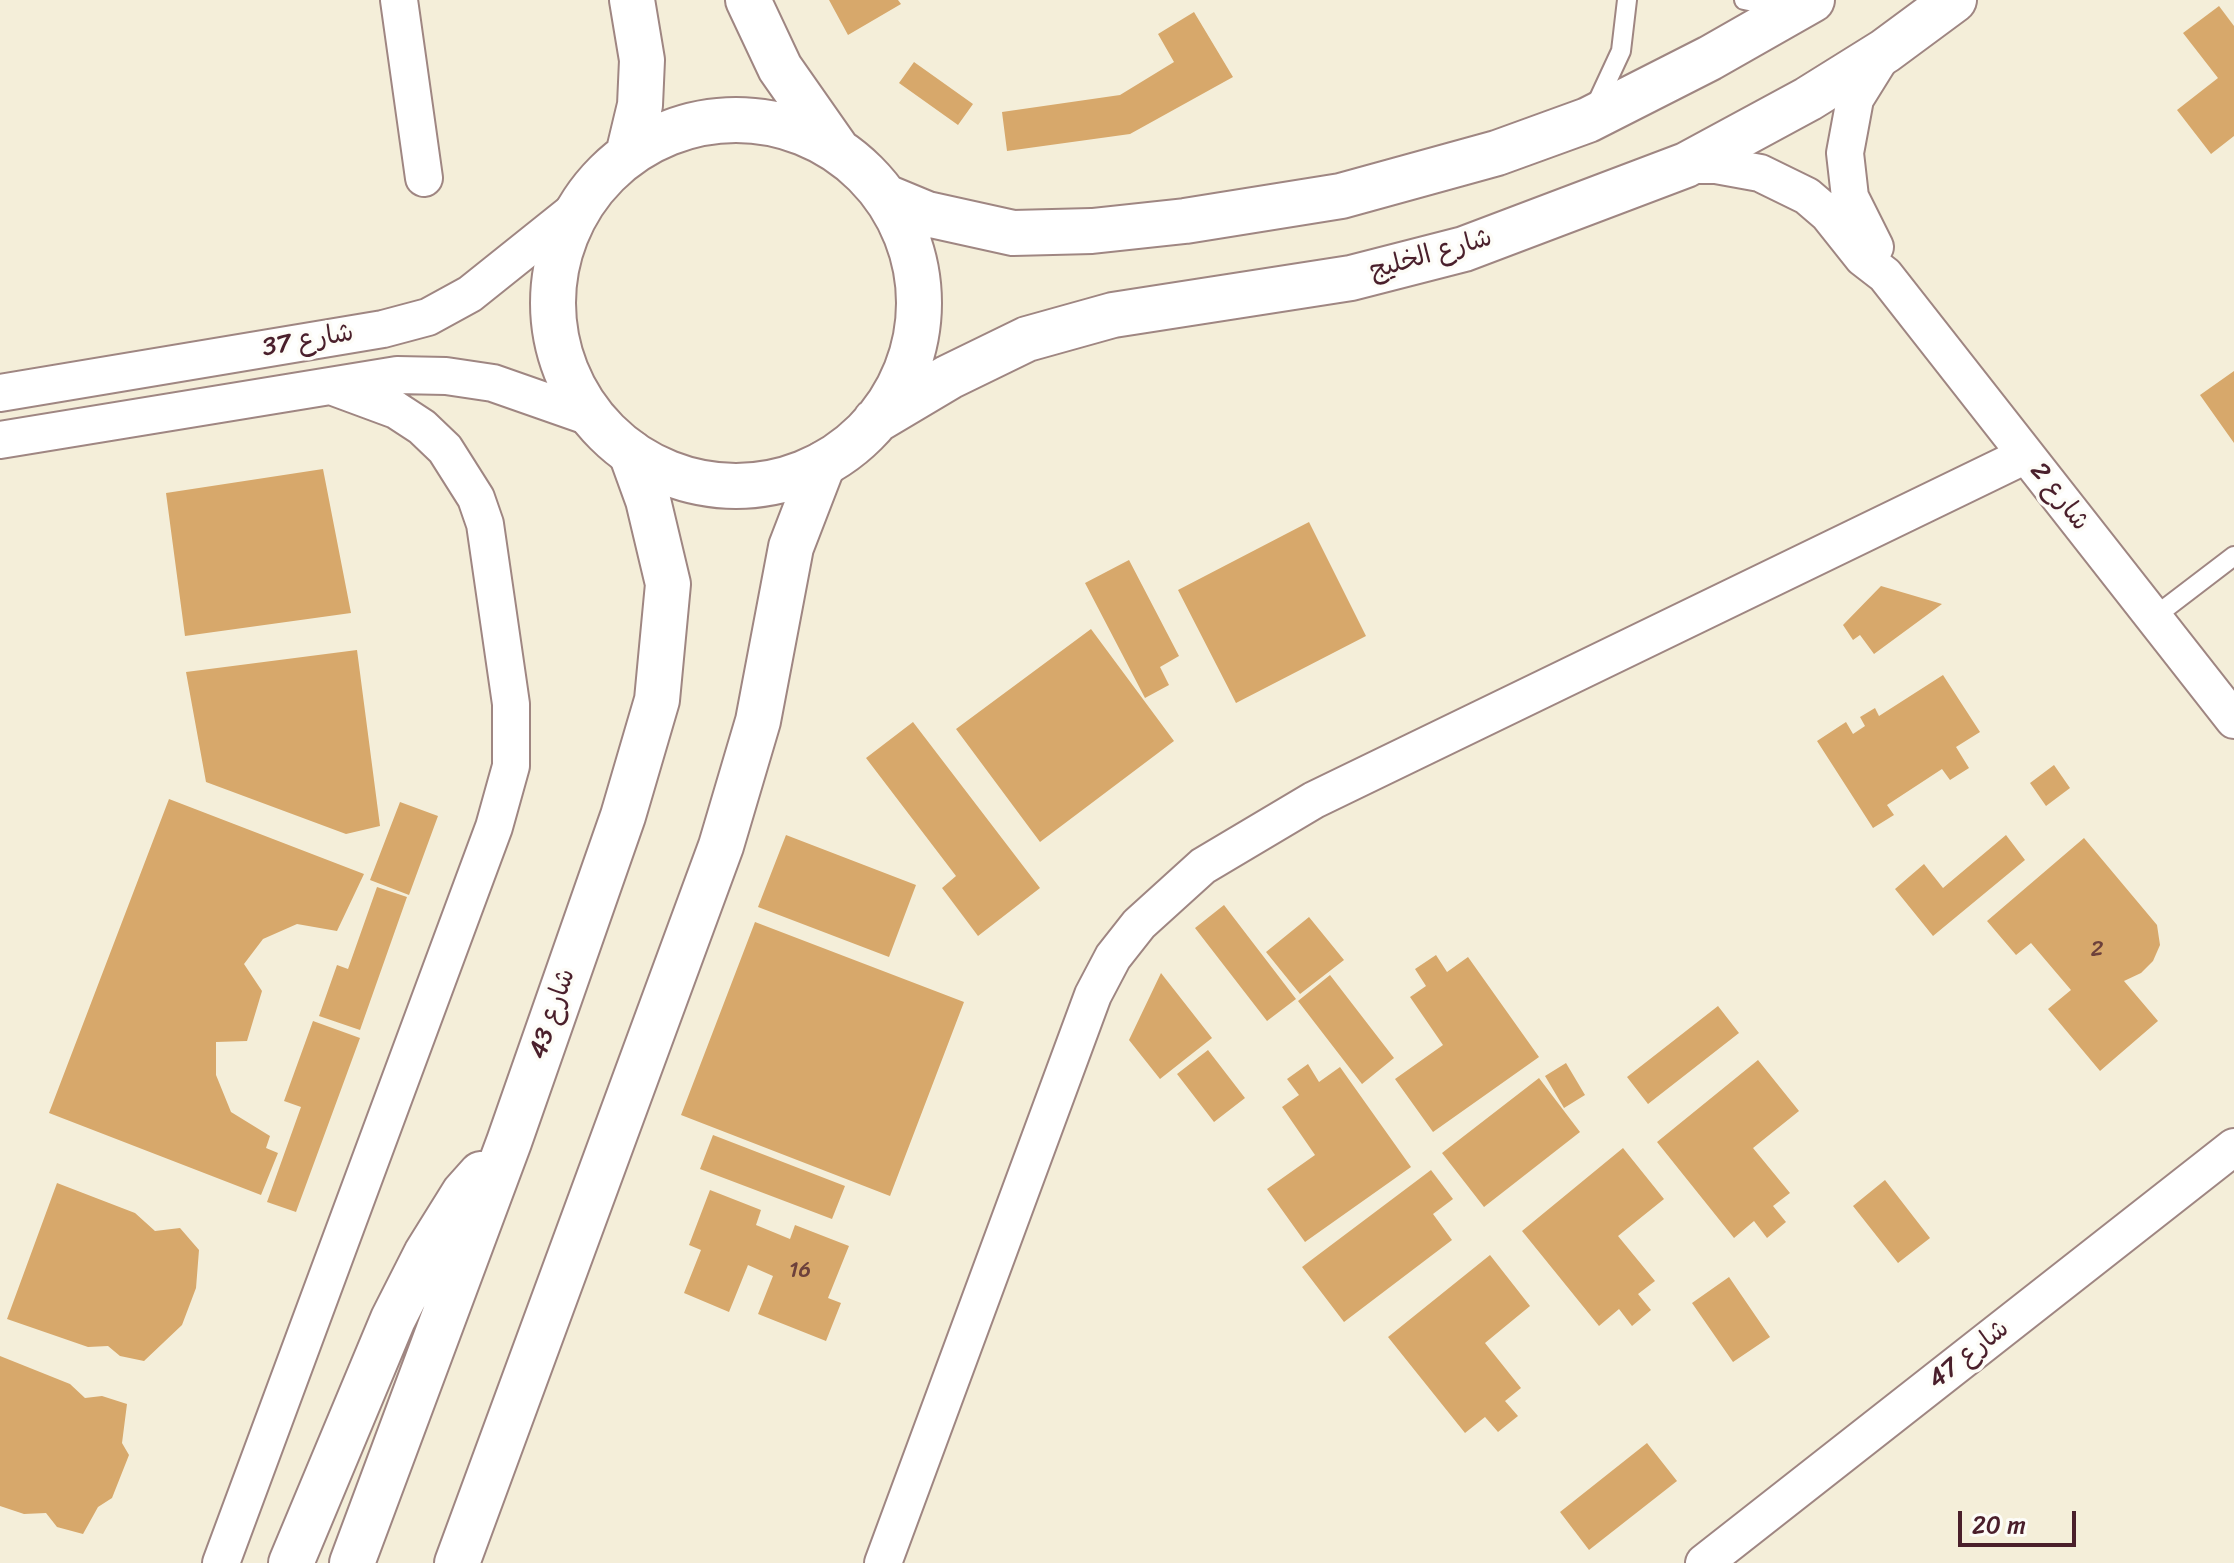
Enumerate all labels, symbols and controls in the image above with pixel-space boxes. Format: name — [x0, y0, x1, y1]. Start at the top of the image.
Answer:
street label: شارع الخليج — [1366, 223, 1496, 287]
street label: شارع 37 — [260, 318, 356, 364]
street label: شارع 2 — [2023, 457, 2095, 537]
house number: 2 — [2091, 937, 2103, 963]
street label: شارع 43 — [523, 965, 583, 1063]
house number: 16 — [789, 1258, 811, 1284]
street label: شارع 47 — [1922, 1314, 2016, 1396]
scale bar — [1962, 1495, 2080, 1545]
text: 20 m — [1972, 1504, 2026, 1546]

